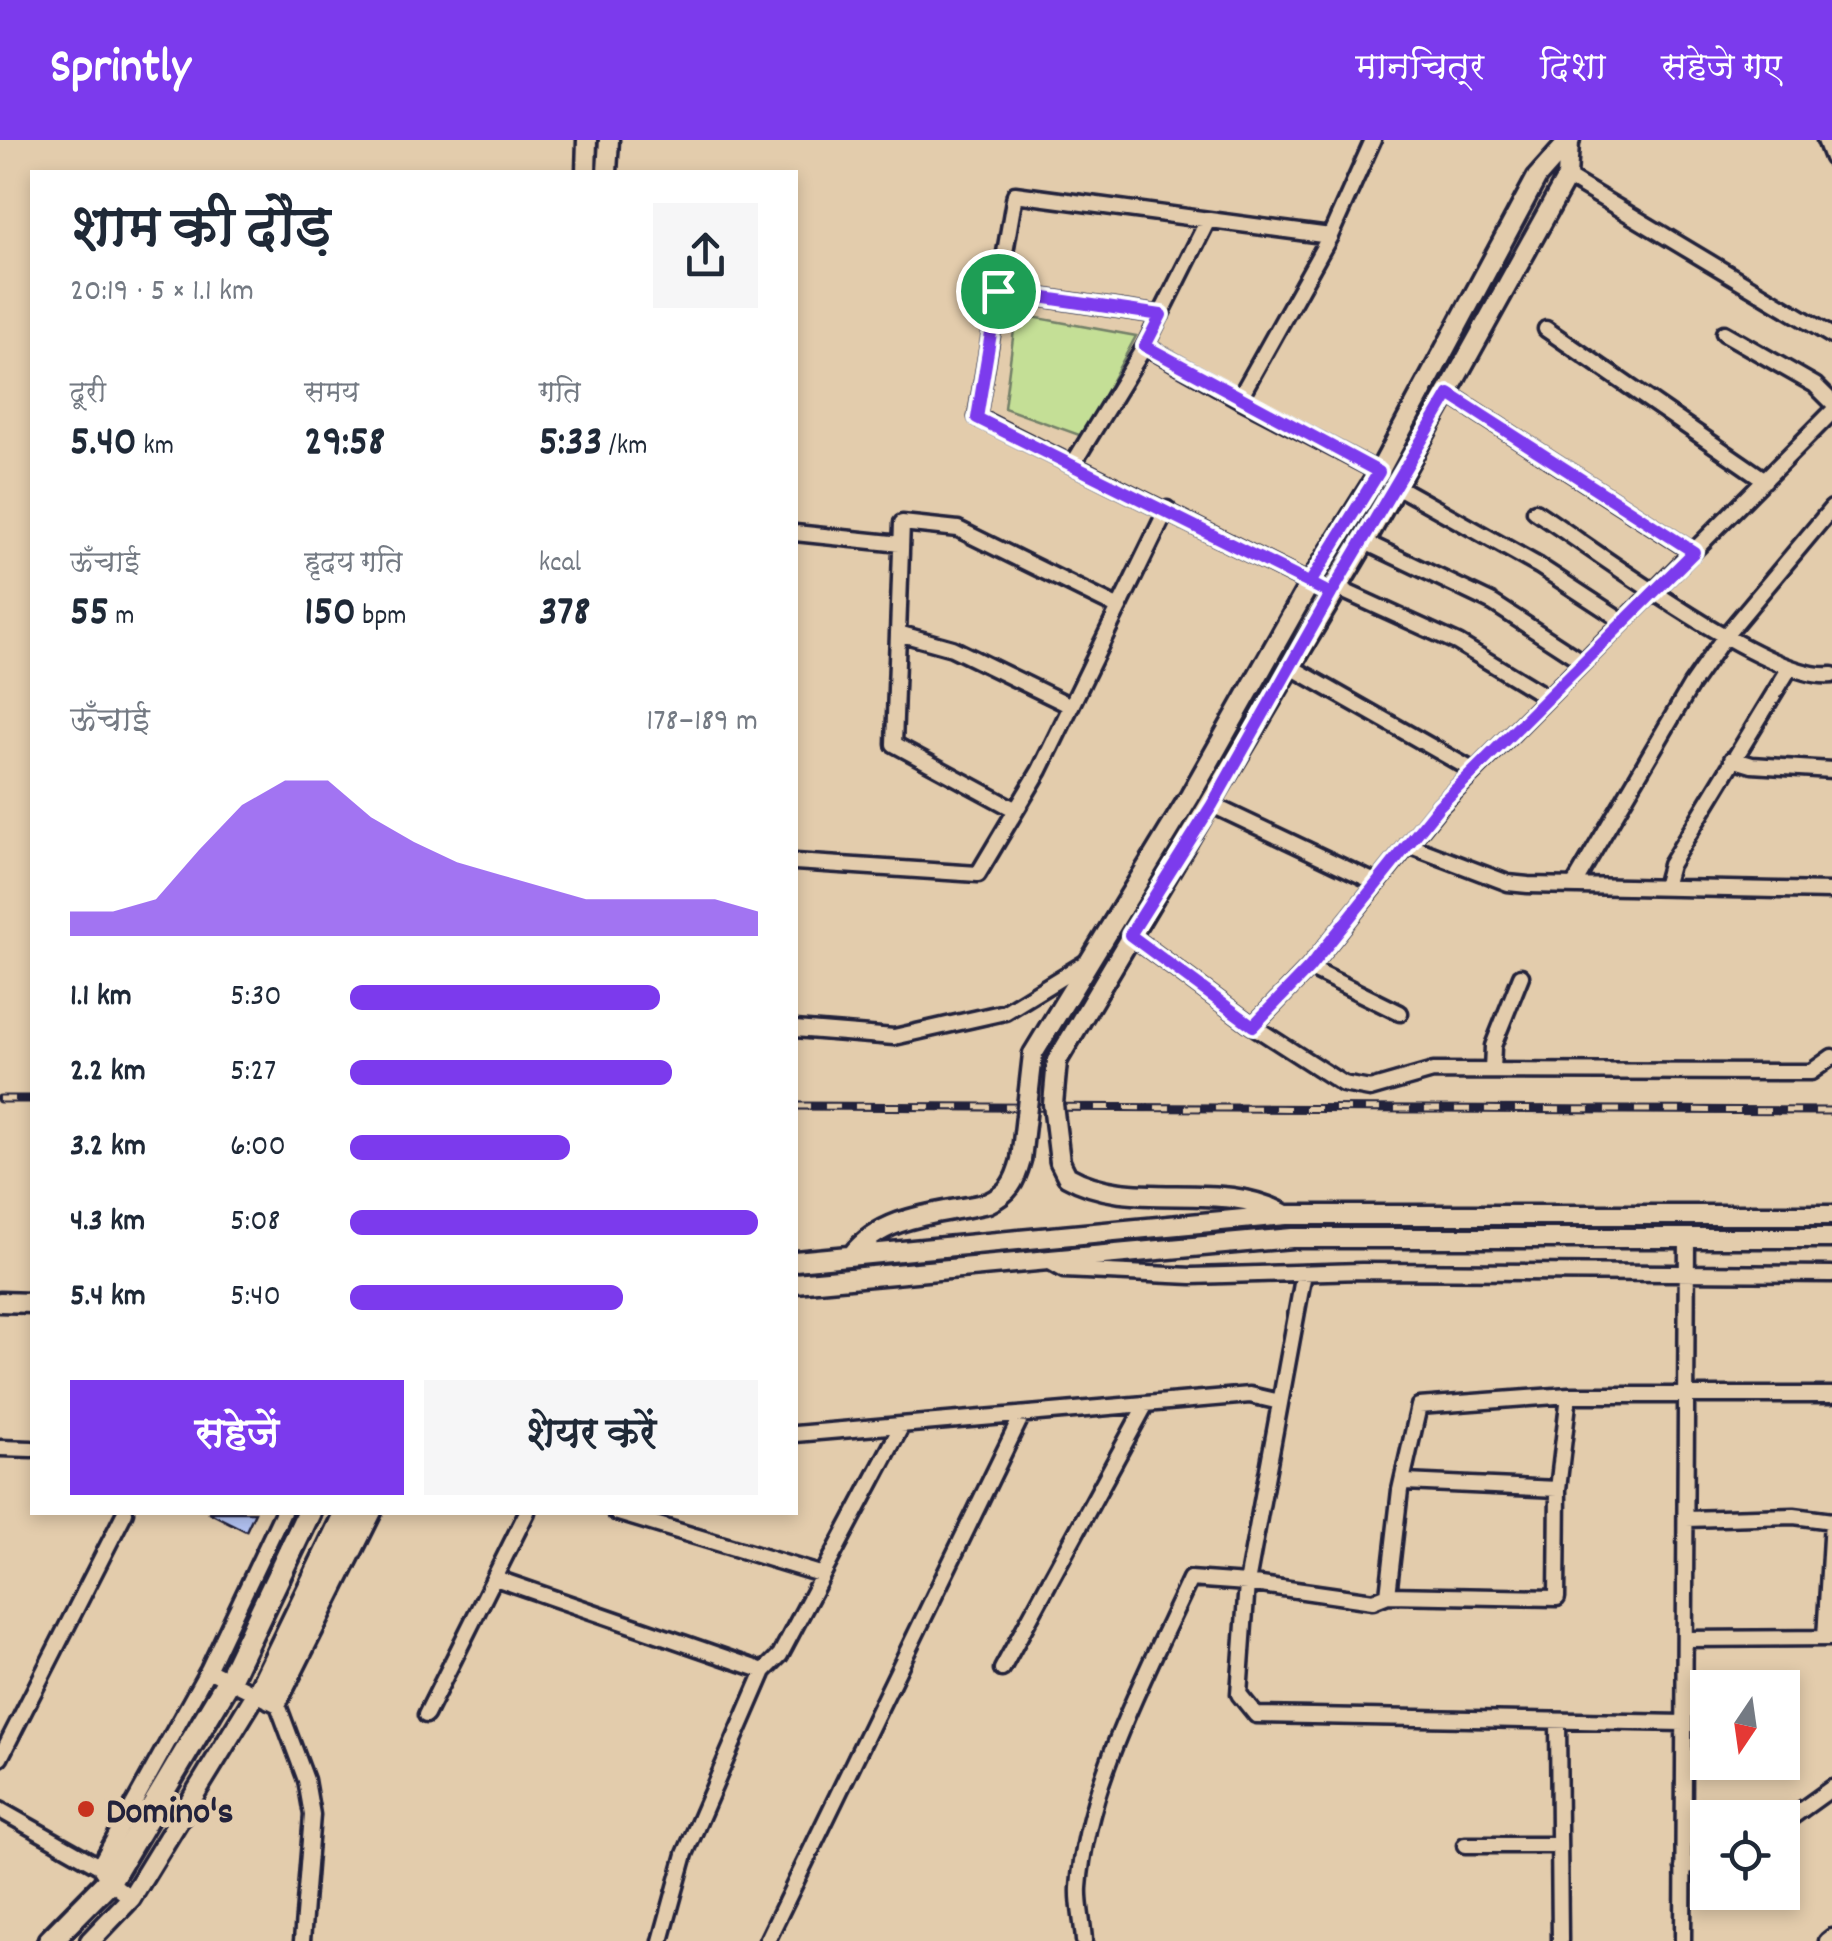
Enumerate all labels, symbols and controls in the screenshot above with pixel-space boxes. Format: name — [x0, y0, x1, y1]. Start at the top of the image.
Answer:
text: Sprintly — [50, 36, 191, 105]
text: मानचित्र — [1356, 45, 1484, 95]
text: दिशा — [1539, 45, 1606, 95]
text: सहेजे गए — [1661, 45, 1782, 95]
text: शाम की दौड़ — [70, 193, 331, 272]
button: share — [653, 203, 758, 308]
pin — [956, 249, 1041, 334]
icon: arrive — [971, 264, 1026, 319]
text: 20:19 · 5 × 1.1 km — [70, 270, 254, 316]
text: दूरी — [70, 375, 106, 415]
text: समय — [304, 375, 359, 415]
text: गति — [539, 375, 581, 415]
text: 5.40 — [70, 415, 137, 475]
text: 29:58 — [304, 415, 385, 475]
text: 5:33 — [539, 415, 602, 475]
text: km — [137, 428, 174, 468]
text: /km — [602, 428, 647, 468]
text: ऊँचाई — [70, 545, 140, 585]
text: हृदय गति — [304, 545, 403, 585]
text: kcal — [539, 545, 581, 585]
text: 55 — [70, 585, 109, 645]
text: 150 — [304, 585, 356, 645]
text: 378 — [539, 585, 590, 645]
text: m — [109, 598, 135, 638]
text: bpm — [356, 598, 407, 638]
text: ऊँचाई — [70, 700, 150, 746]
text: 178–189 m — [646, 700, 758, 746]
text: 1.1 km — [70, 975, 132, 1021]
text: 5:30 — [230, 975, 282, 1021]
text: 2.2 km — [70, 1050, 146, 1096]
text: 5:27 — [230, 1050, 276, 1096]
text: 3.2 km — [70, 1125, 146, 1171]
text: 6:00 — [230, 1125, 286, 1171]
text: 4.3 km — [70, 1200, 145, 1246]
text: 5:08 — [230, 1200, 280, 1246]
text: 5.4 km — [70, 1275, 146, 1321]
text: 5:40 — [230, 1275, 281, 1321]
button: सहेजें — [70, 1380, 404, 1495]
button: शेयर करें — [424, 1380, 758, 1495]
north arrow — [1690, 1670, 1800, 1780]
map controls — [1690, 1670, 1800, 1910]
place label: Domino's — [106, 1787, 234, 1842]
marker: Domino's — [75, 1798, 97, 1820]
button: locate — [1690, 1800, 1800, 1910]

